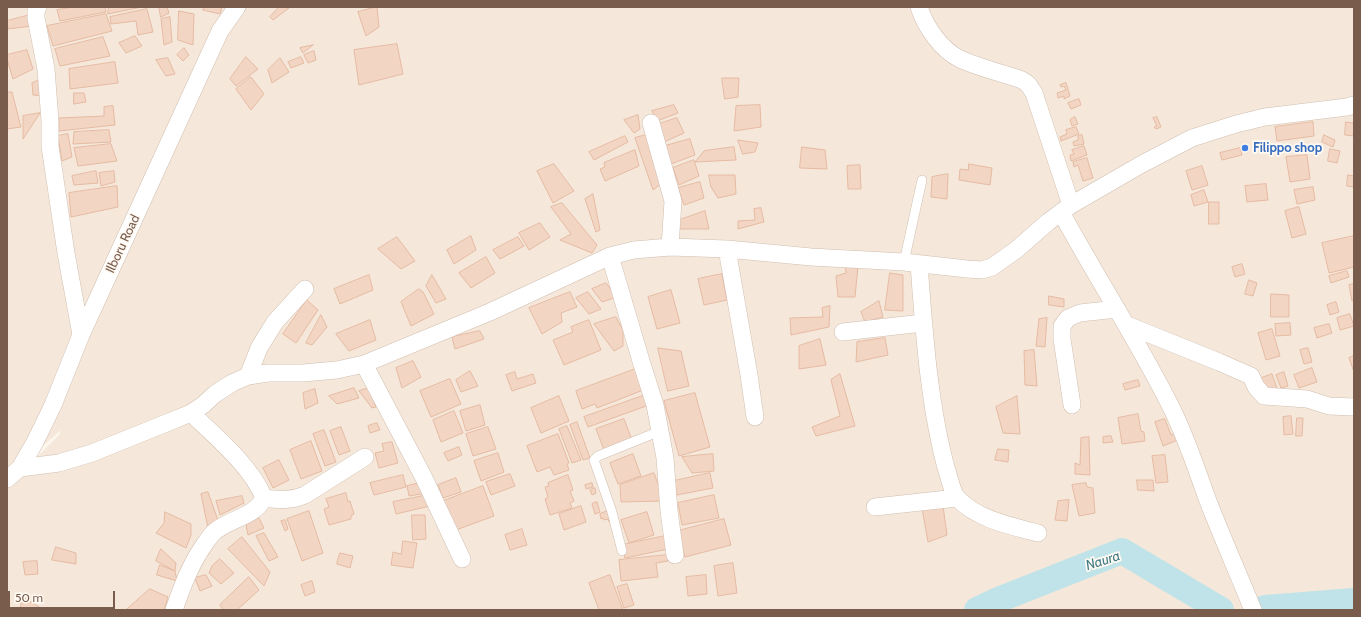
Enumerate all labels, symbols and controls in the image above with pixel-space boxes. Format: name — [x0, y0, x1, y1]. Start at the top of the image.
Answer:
place label: Filippo shop — [1253, 140, 1322, 156]
marker: Filippo shop — [1240, 143, 1250, 153]
street label: Ilboru Road — [103, 212, 143, 276]
water label: Naura — [1084, 548, 1122, 574]
scale bar — [10, 583, 117, 609]
text: 50 m — [15, 590, 43, 605]

